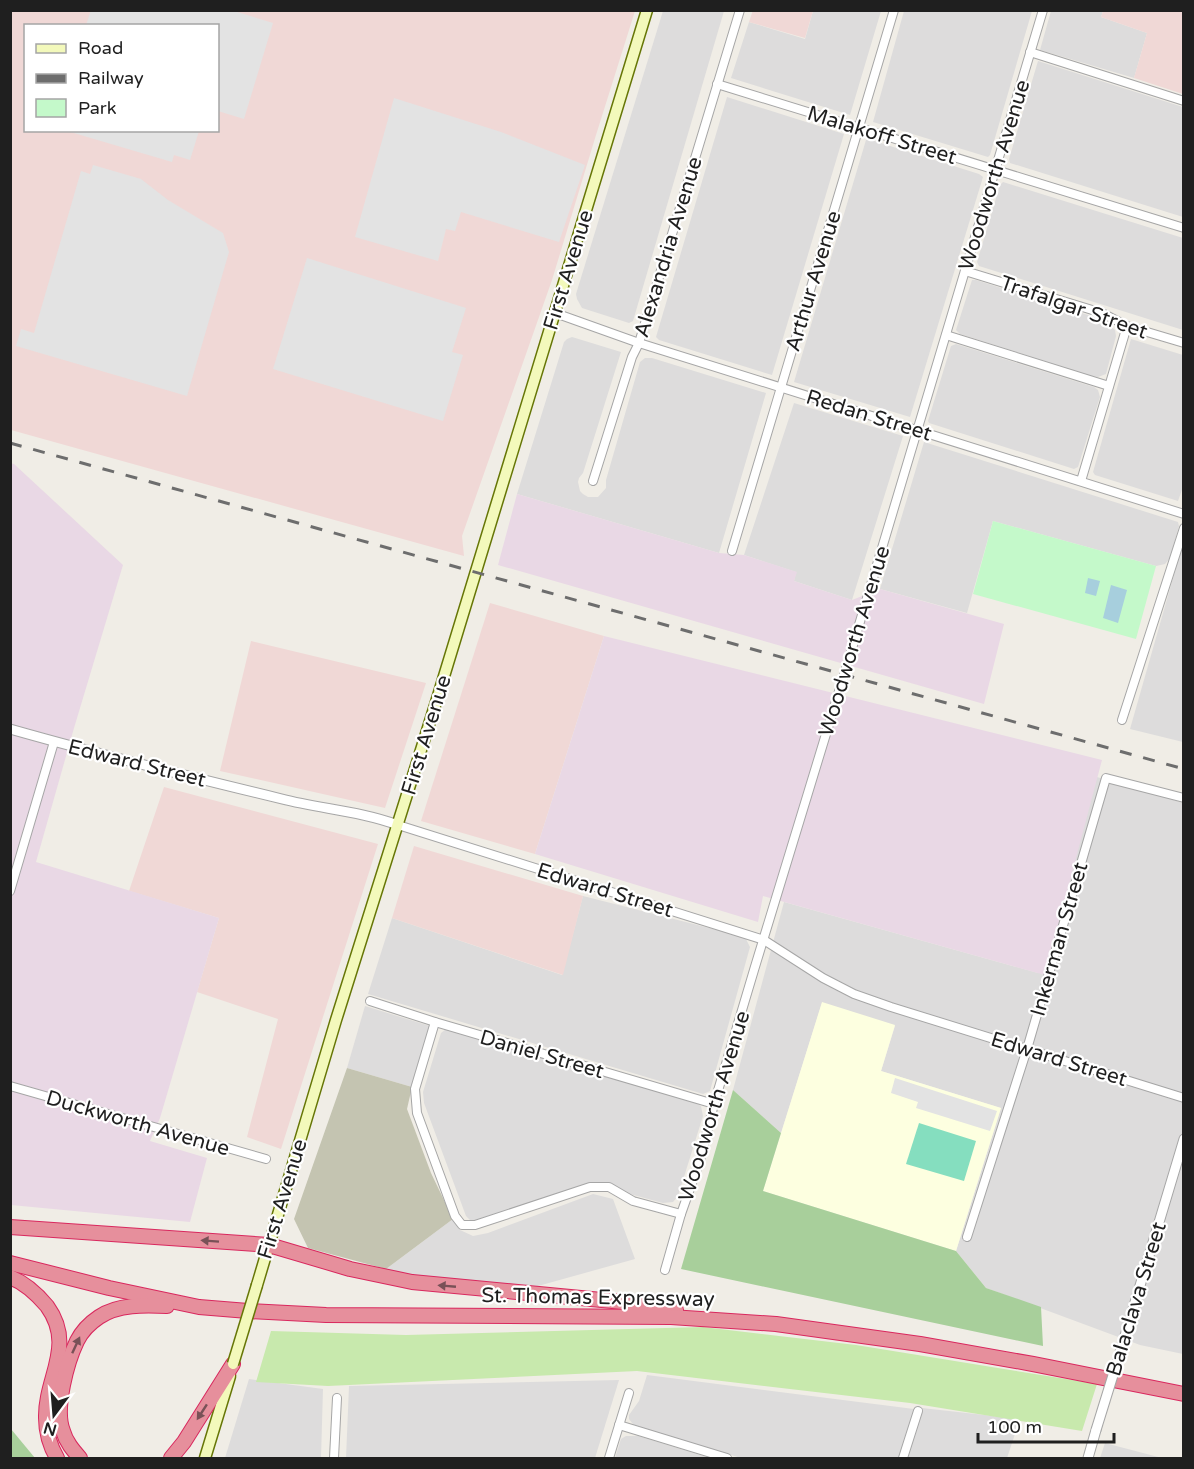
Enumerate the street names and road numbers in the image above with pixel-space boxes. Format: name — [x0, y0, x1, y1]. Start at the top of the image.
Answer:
street label: Woodworth Avenue — [954, 77, 1035, 273]
street label: Malakoff Street — [804, 101, 960, 170]
street label: Alexandria Avenue — [629, 154, 708, 340]
street label: First Avenue — [538, 207, 599, 333]
street label: Arthur Avenue — [780, 208, 847, 354]
street label: Trafalgar Street — [997, 271, 1151, 344]
street label: Redan Street — [803, 384, 935, 446]
street label: Woodworth Avenue — [814, 543, 895, 739]
street label: First Avenue — [396, 672, 457, 798]
street label: Edward Street — [65, 734, 208, 793]
street label: Edward Street — [534, 858, 676, 923]
street label: Inkerman Street — [1026, 859, 1093, 1019]
street label: Woodworth Avenue — [674, 1008, 755, 1204]
street label: Daniel Street — [477, 1025, 607, 1084]
street label: Edward Street — [988, 1027, 1130, 1092]
street label: Duckworth Avenue — [43, 1085, 233, 1162]
street label: First Avenue — [252, 1136, 313, 1262]
street label: Balaclava Street — [1101, 1219, 1172, 1379]
street label: St. Thomas Expressway — [481, 1283, 715, 1312]

